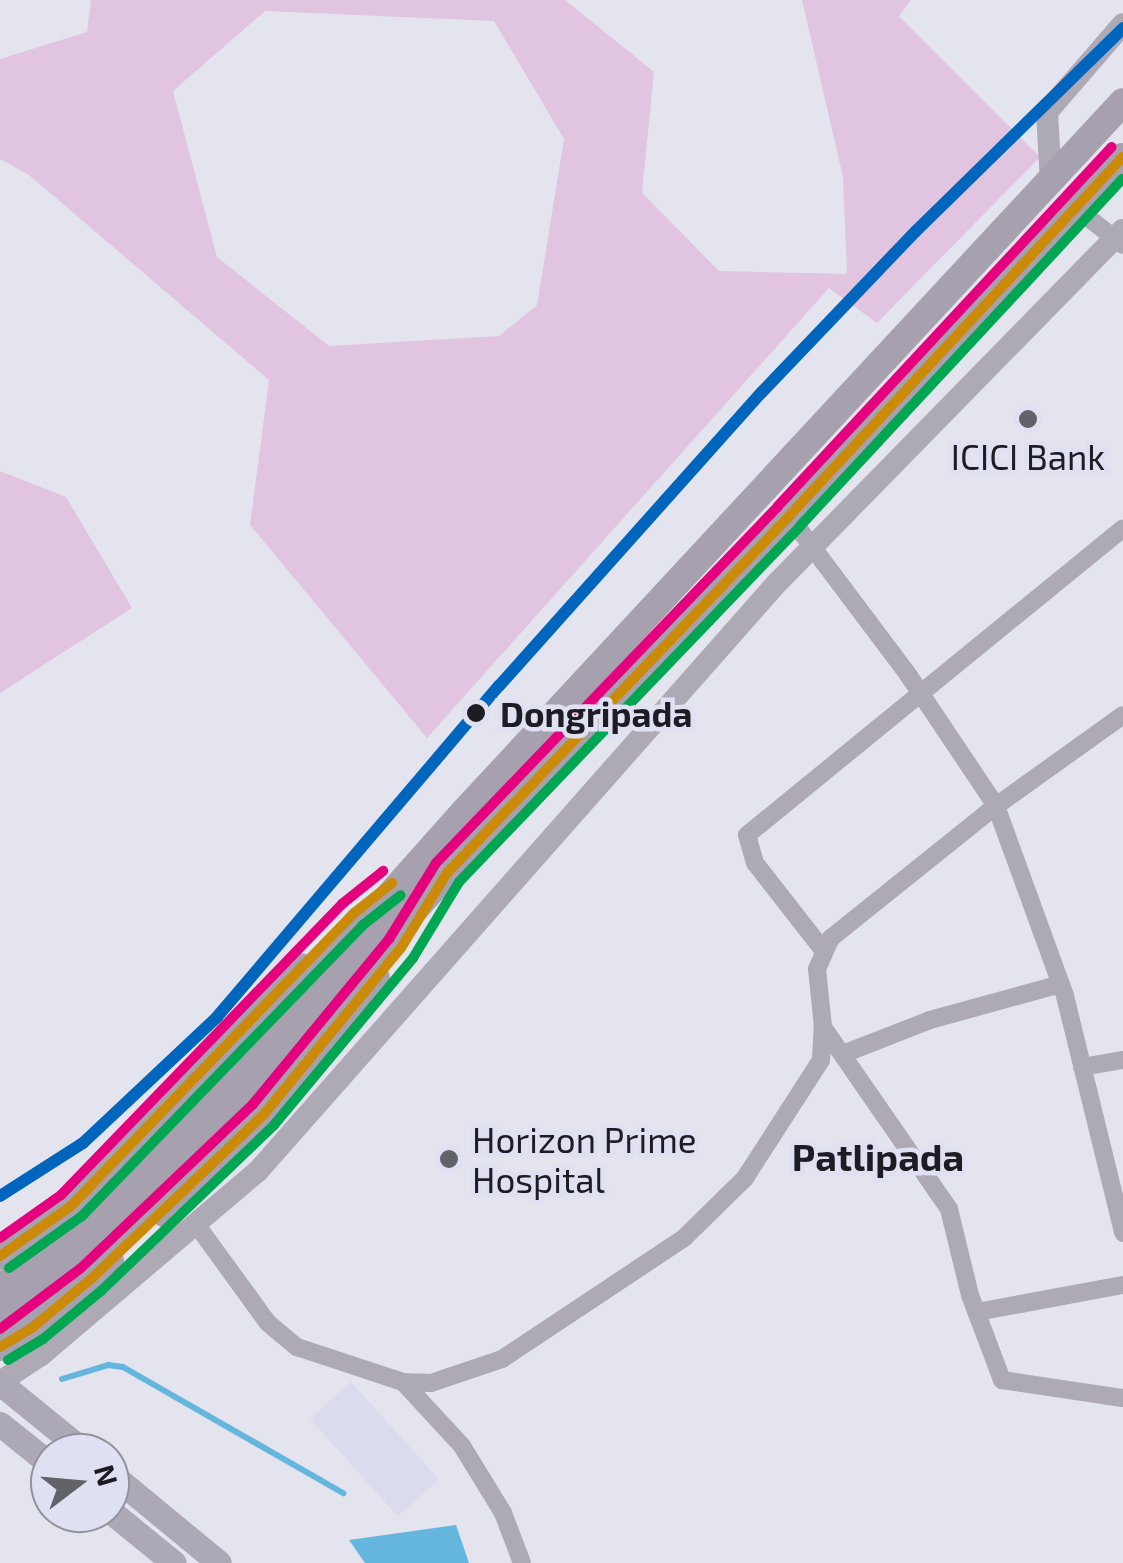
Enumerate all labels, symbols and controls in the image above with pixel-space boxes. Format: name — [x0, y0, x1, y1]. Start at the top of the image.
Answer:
marker: ICICI Bank — [1017, 408, 1039, 430]
place label: ICICI Bank — [951, 435, 1105, 477]
place label: Dongripada — [500, 692, 692, 734]
marker: Dongripada — [461, 698, 491, 728]
place label: Horizon Prime Hospital — [472, 1118, 697, 1200]
district label: Patlipada — [792, 1134, 964, 1180]
marker: Horizon Prime Hospital — [436, 1146, 462, 1172]
north arrow — [30, 1433, 130, 1533]
text: N — [88, 1461, 126, 1490]

